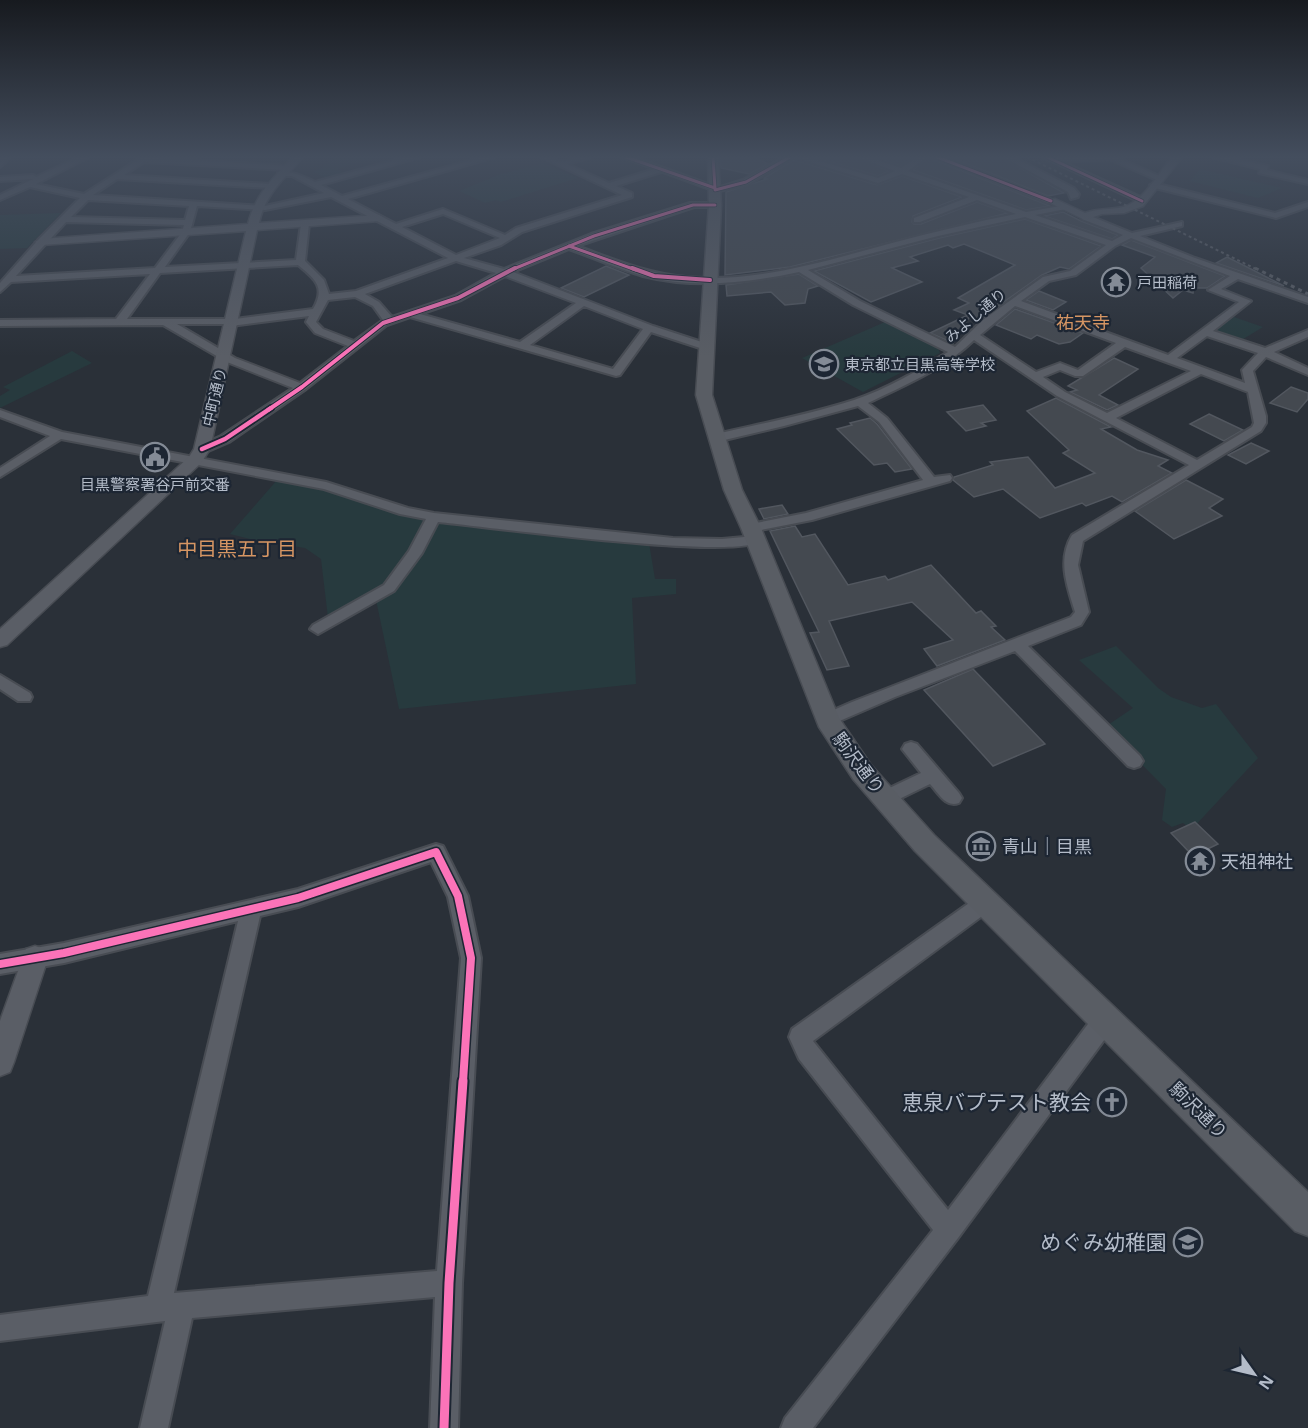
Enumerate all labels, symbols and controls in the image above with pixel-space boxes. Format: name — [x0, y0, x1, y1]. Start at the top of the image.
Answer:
temple icon: 戸田稲荷 — [1100, 266, 1132, 298]
place label: 戸田稲荷 — [1137, 272, 1197, 292]
street label: みよし通り — [940, 283, 1010, 347]
district label: 祐天寺 — [1056, 310, 1110, 334]
school or university icon: 東京都立目黒高等学校 — [808, 348, 840, 380]
place label: 東京都立目黒高等学校 — [845, 354, 995, 374]
street label: 中町通り — [198, 366, 230, 428]
public building icon: 目黒警察署谷戸前交番 — [139, 441, 171, 473]
place label: 目黒警察署谷戸前交番 — [80, 474, 230, 494]
district label: 中目黒五丁目 — [177, 535, 297, 562]
street label: 駒沢通り — [828, 727, 890, 799]
museum icon: 青山｜目黒 — [965, 830, 997, 862]
place label: 青山｜目黒 — [1002, 834, 1092, 858]
temple icon: 天祖神社 — [1184, 845, 1216, 877]
place label: 天祖神社 — [1221, 849, 1293, 873]
street label: 駒沢通り — [1165, 1076, 1233, 1144]
church icon: 恵泉バプテスト教会 — [1096, 1086, 1128, 1118]
place label: 恵泉バプテスト教会 — [902, 1088, 1091, 1116]
school or university icon: めぐみ幼稚園 — [1172, 1226, 1204, 1258]
place label: めぐみ幼稚園 — [1040, 1228, 1167, 1256]
north arrow — [1224, 1344, 1284, 1404]
text: N — [1254, 1371, 1279, 1394]

